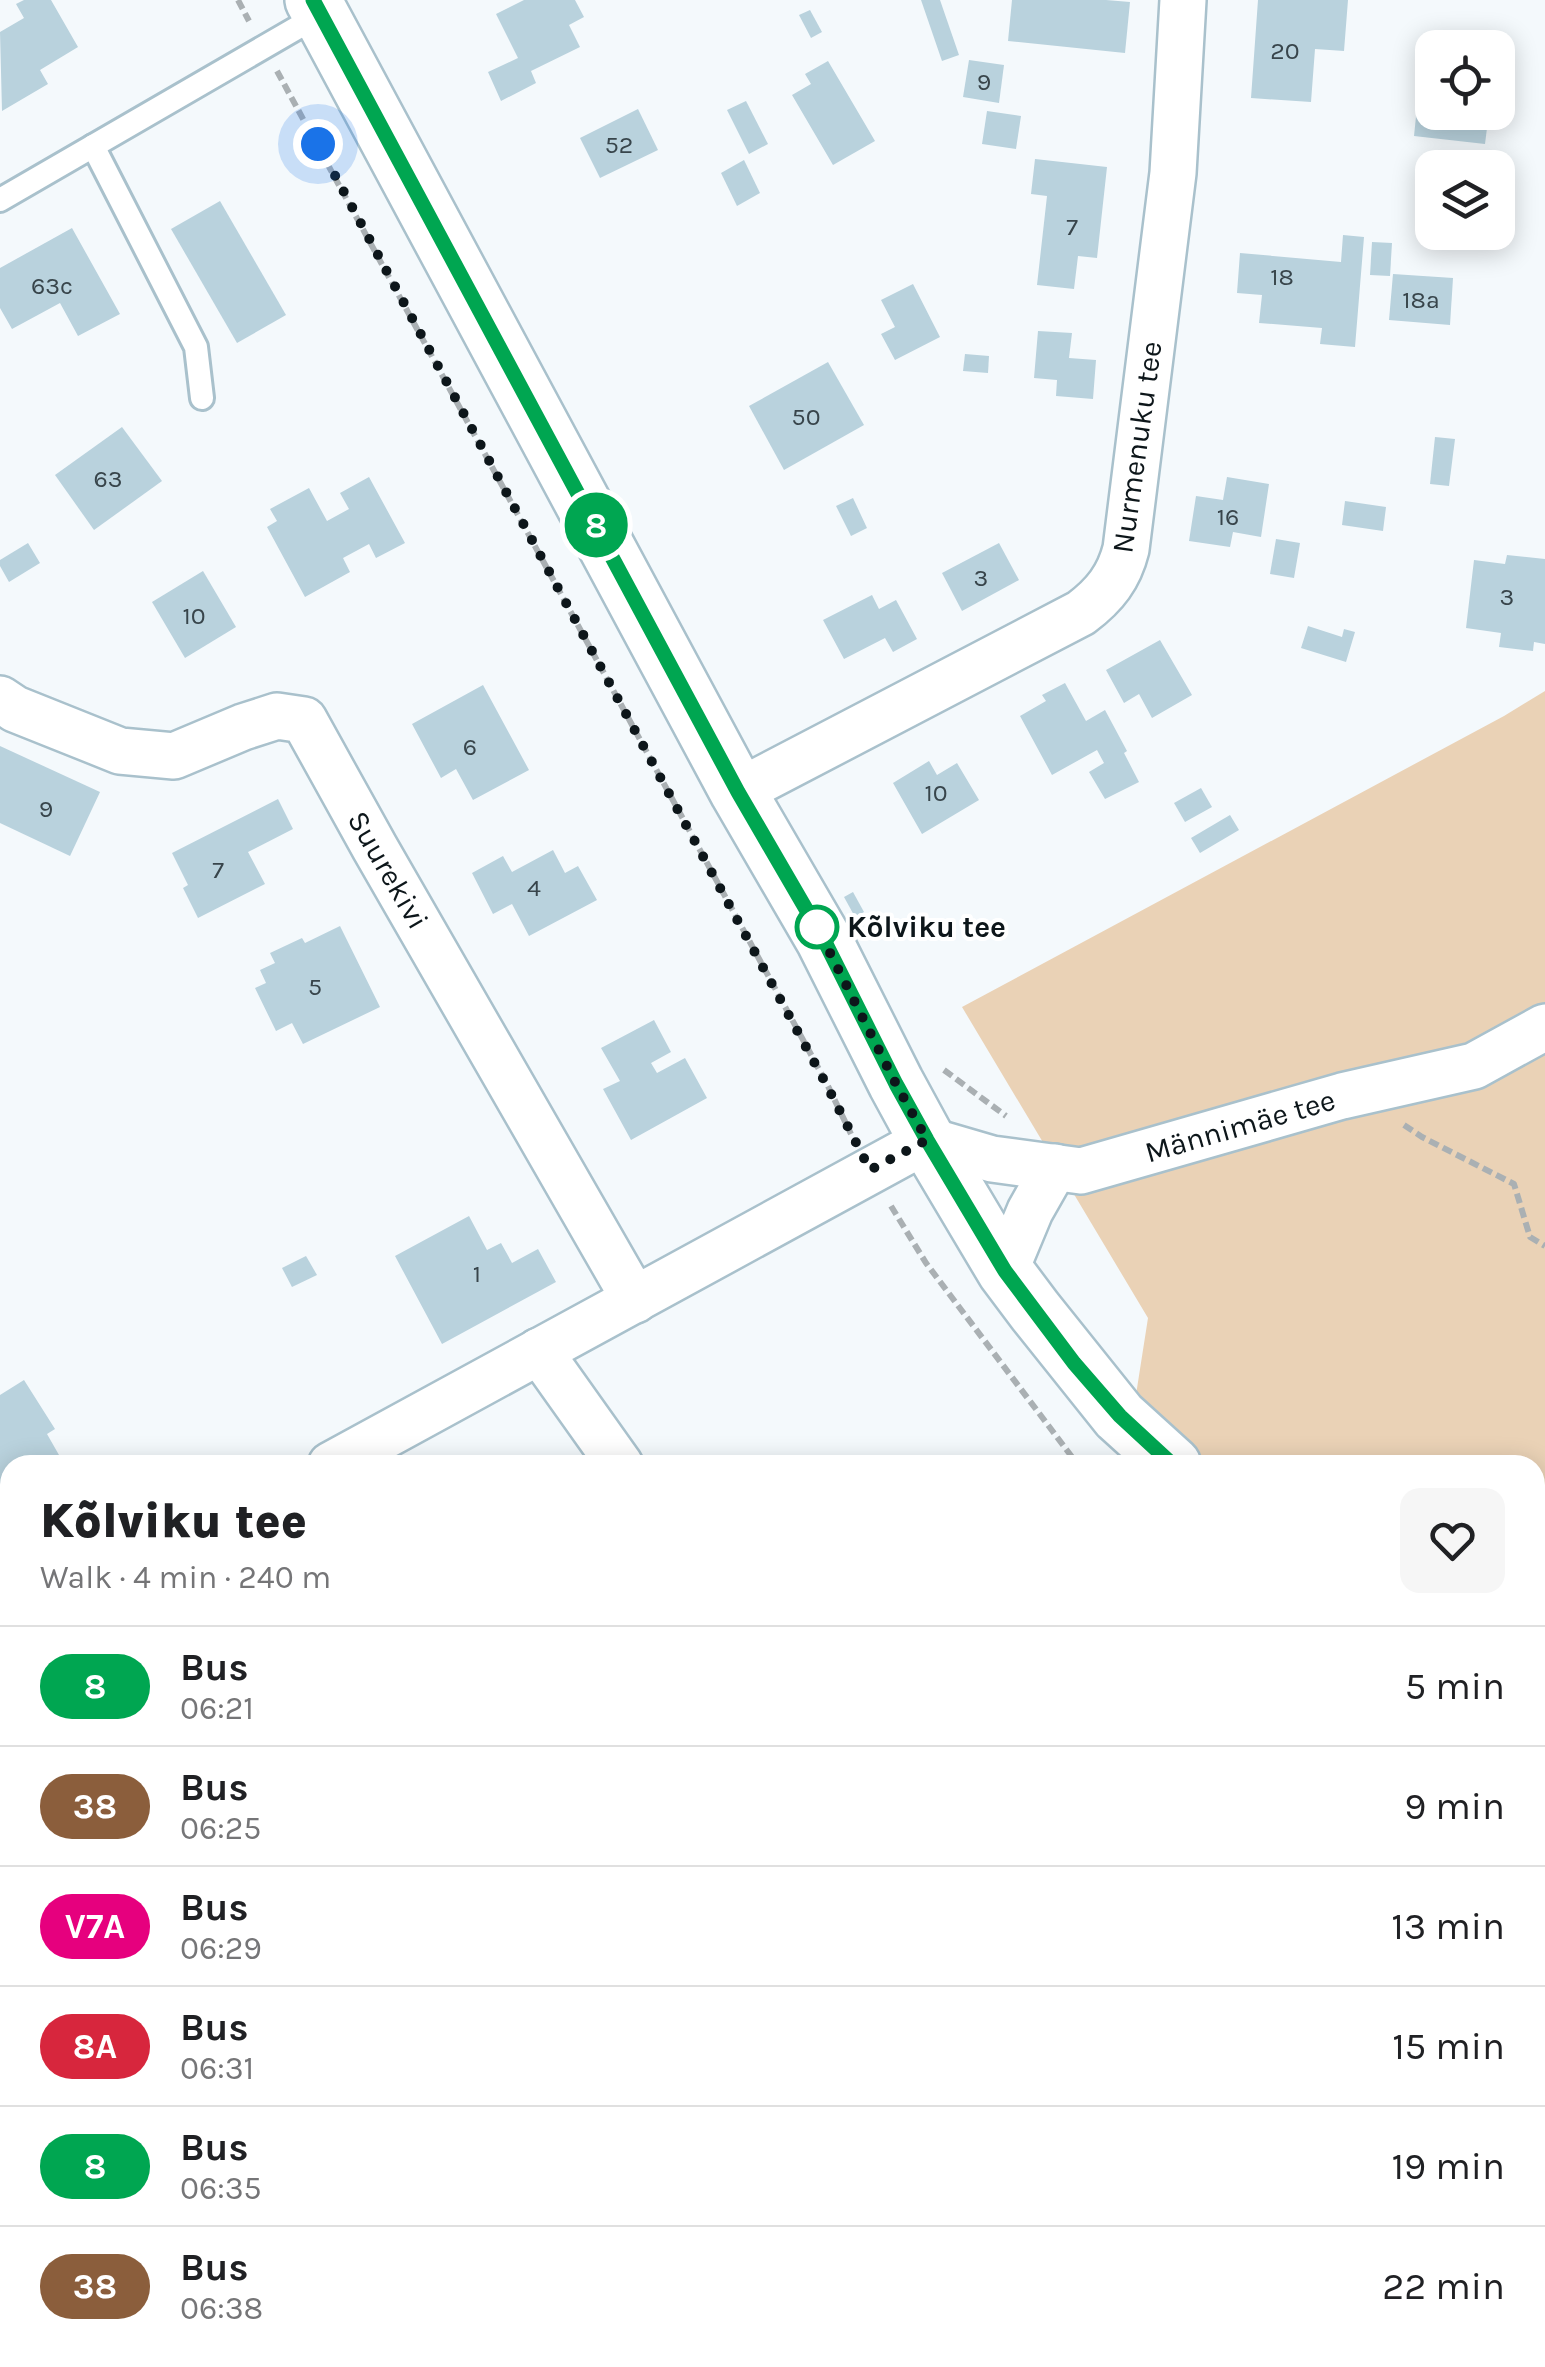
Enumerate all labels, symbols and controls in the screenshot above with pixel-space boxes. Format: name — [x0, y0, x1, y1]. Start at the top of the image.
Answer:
map controls — [1415, 30, 1515, 250]
button: locate — [1415, 30, 1515, 130]
house number: 20 — [1270, 36, 1300, 65]
house number: 9 — [977, 67, 991, 96]
your location — [293, 119, 343, 169]
house number: 52 — [605, 130, 633, 159]
button: layers — [1415, 150, 1515, 250]
house number: 7 — [1066, 212, 1078, 241]
house number: 18 — [1270, 262, 1294, 291]
house number: 63c — [31, 271, 73, 300]
house number: 18a — [1402, 285, 1440, 314]
street label: Nurmenuku tee — [1104, 339, 1170, 555]
house number: 50 — [792, 402, 820, 431]
house number: 63 — [93, 464, 123, 493]
line badge: 8 — [564, 492, 628, 558]
house number: 16 — [1217, 502, 1239, 531]
text: 8 — [585, 505, 607, 546]
house number: 3 — [974, 563, 988, 592]
house number: 3 — [1500, 582, 1514, 611]
house number: 10 — [182, 601, 206, 630]
house number: 6 — [463, 732, 477, 761]
house number: 10 — [924, 778, 948, 807]
house number: 9 — [39, 794, 53, 823]
street label: Suurekivi — [340, 804, 436, 936]
house number: 7 — [212, 855, 224, 884]
house number: 4 — [527, 873, 541, 902]
marker: Kõlviku tee — [796, 906, 838, 948]
place label: Kõlviku tee — [847, 909, 1006, 945]
house number: 5 — [308, 972, 322, 1001]
street label: Männimäe tee — [1141, 1082, 1339, 1170]
house number: 1 — [473, 1259, 481, 1288]
button: heart — [1400, 1488, 1505, 1593]
text: Kõlviku tee — [40, 1493, 307, 1549]
text: Walk · 4 min · 240 m — [40, 1559, 331, 1596]
text: Bus — [180, 1645, 249, 1690]
text: 5 min — [1405, 1664, 1505, 1709]
text: 8 — [84, 1666, 106, 1707]
text: 06:21 — [180, 1690, 254, 1727]
text: Bus — [180, 1765, 249, 1810]
text: 9 min — [1404, 1784, 1505, 1829]
text: 38 — [73, 1786, 117, 1827]
text: 06:25 — [180, 1810, 261, 1847]
text: Bus — [180, 1885, 249, 1930]
text: 13 min — [1391, 1904, 1505, 1949]
text: V7A — [65, 1906, 125, 1947]
text: 06:29 — [180, 1930, 262, 1967]
text: Bus — [180, 2005, 249, 2050]
text: 15 min — [1392, 2024, 1505, 2069]
text: 8A — [73, 2026, 117, 2067]
text: 06:31 — [180, 2050, 254, 2087]
text: Bus — [180, 2125, 249, 2170]
text: 19 min — [1392, 2144, 1505, 2189]
text: 8 — [84, 2146, 106, 2187]
text: 06:35 — [180, 2170, 262, 2207]
text: Bus — [180, 2245, 249, 2290]
text: 22 min — [1382, 2264, 1505, 2309]
text: 38 — [73, 2266, 117, 2307]
text: 06:38 — [180, 2290, 263, 2327]

